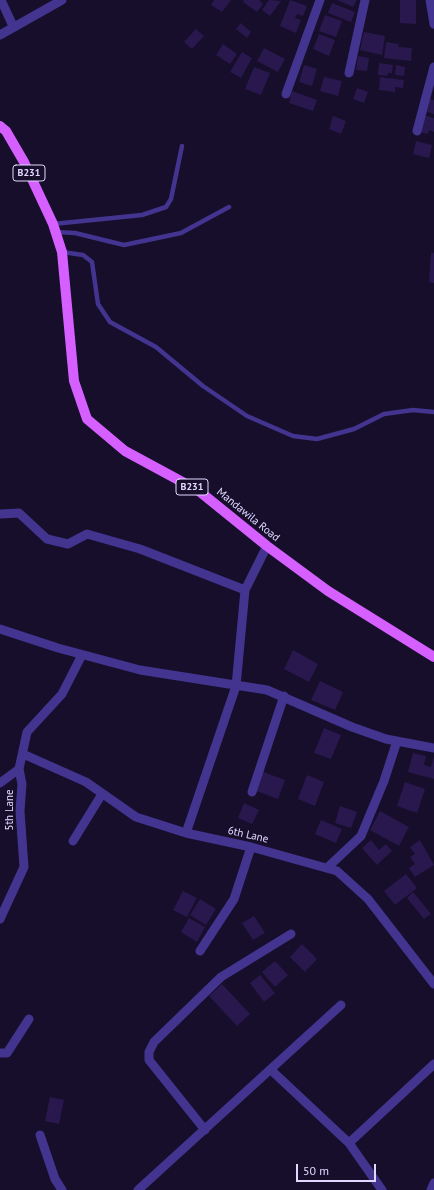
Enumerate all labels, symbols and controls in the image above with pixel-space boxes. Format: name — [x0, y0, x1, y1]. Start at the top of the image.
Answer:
road number: B231 — [13, 165, 45, 181]
road number: B231 — [176, 479, 208, 495]
street label: Mandawila Road — [214, 485, 282, 545]
street label: 5th Lane — [3, 789, 17, 831]
street label: 6th Lane — [226, 824, 270, 846]
scale bar — [298, 1156, 378, 1182]
text: 50 m — [303, 1163, 329, 1178]

